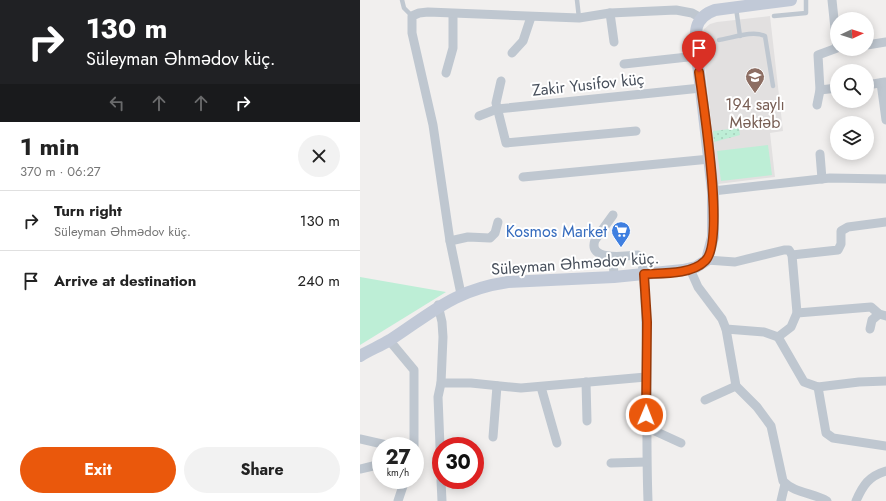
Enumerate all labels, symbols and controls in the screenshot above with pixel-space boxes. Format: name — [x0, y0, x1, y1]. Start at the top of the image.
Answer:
text: 130 m — [86, 8, 168, 49]
north arrow — [830, 12, 874, 56]
map controls — [830, 12, 874, 160]
icon: right — [20, 16, 72, 68]
pin — [682, 31, 716, 72]
icon: arrive — [688, 37, 710, 59]
text: Süleyman Əhmədov küç. — [86, 46, 275, 72]
button: search — [830, 64, 874, 108]
school or university icon: 194 saylı Məktəb — [744, 66, 766, 94]
street label: Zakir Yusifov küç — [531, 67, 645, 102]
icon: left — [106, 92, 128, 114]
icon: ahead — [148, 92, 170, 114]
icon: ahead — [190, 92, 212, 114]
icon: right — [232, 92, 254, 114]
place label: 194 saylı Məktəb — [725, 93, 785, 134]
button: layers — [830, 116, 874, 160]
text: 1 min — [20, 129, 80, 164]
button: close — [298, 135, 340, 177]
text: 370 m · 06:27 — [20, 162, 101, 181]
text: Turn right — [54, 200, 122, 222]
icon: right — [20, 210, 42, 232]
text: 130 m — [300, 210, 340, 232]
place label: Kosmos Market — [506, 220, 607, 243]
supermarket icon: Kosmos Market — [610, 220, 632, 248]
text: Süleyman Əhmədov küç. — [54, 222, 191, 241]
street label: Süleyman Əhmədov küç. — [490, 246, 660, 281]
icon: arrive — [20, 270, 42, 292]
text: Arrive at destination — [54, 270, 196, 292]
text: 240 m — [298, 270, 340, 292]
position arrow — [625, 394, 667, 436]
speed limit sign: 30 — [432, 437, 484, 489]
text: 27 — [385, 443, 411, 472]
button: Exit — [20, 447, 176, 493]
button: Share — [184, 447, 340, 493]
text: km/h — [387, 465, 409, 480]

